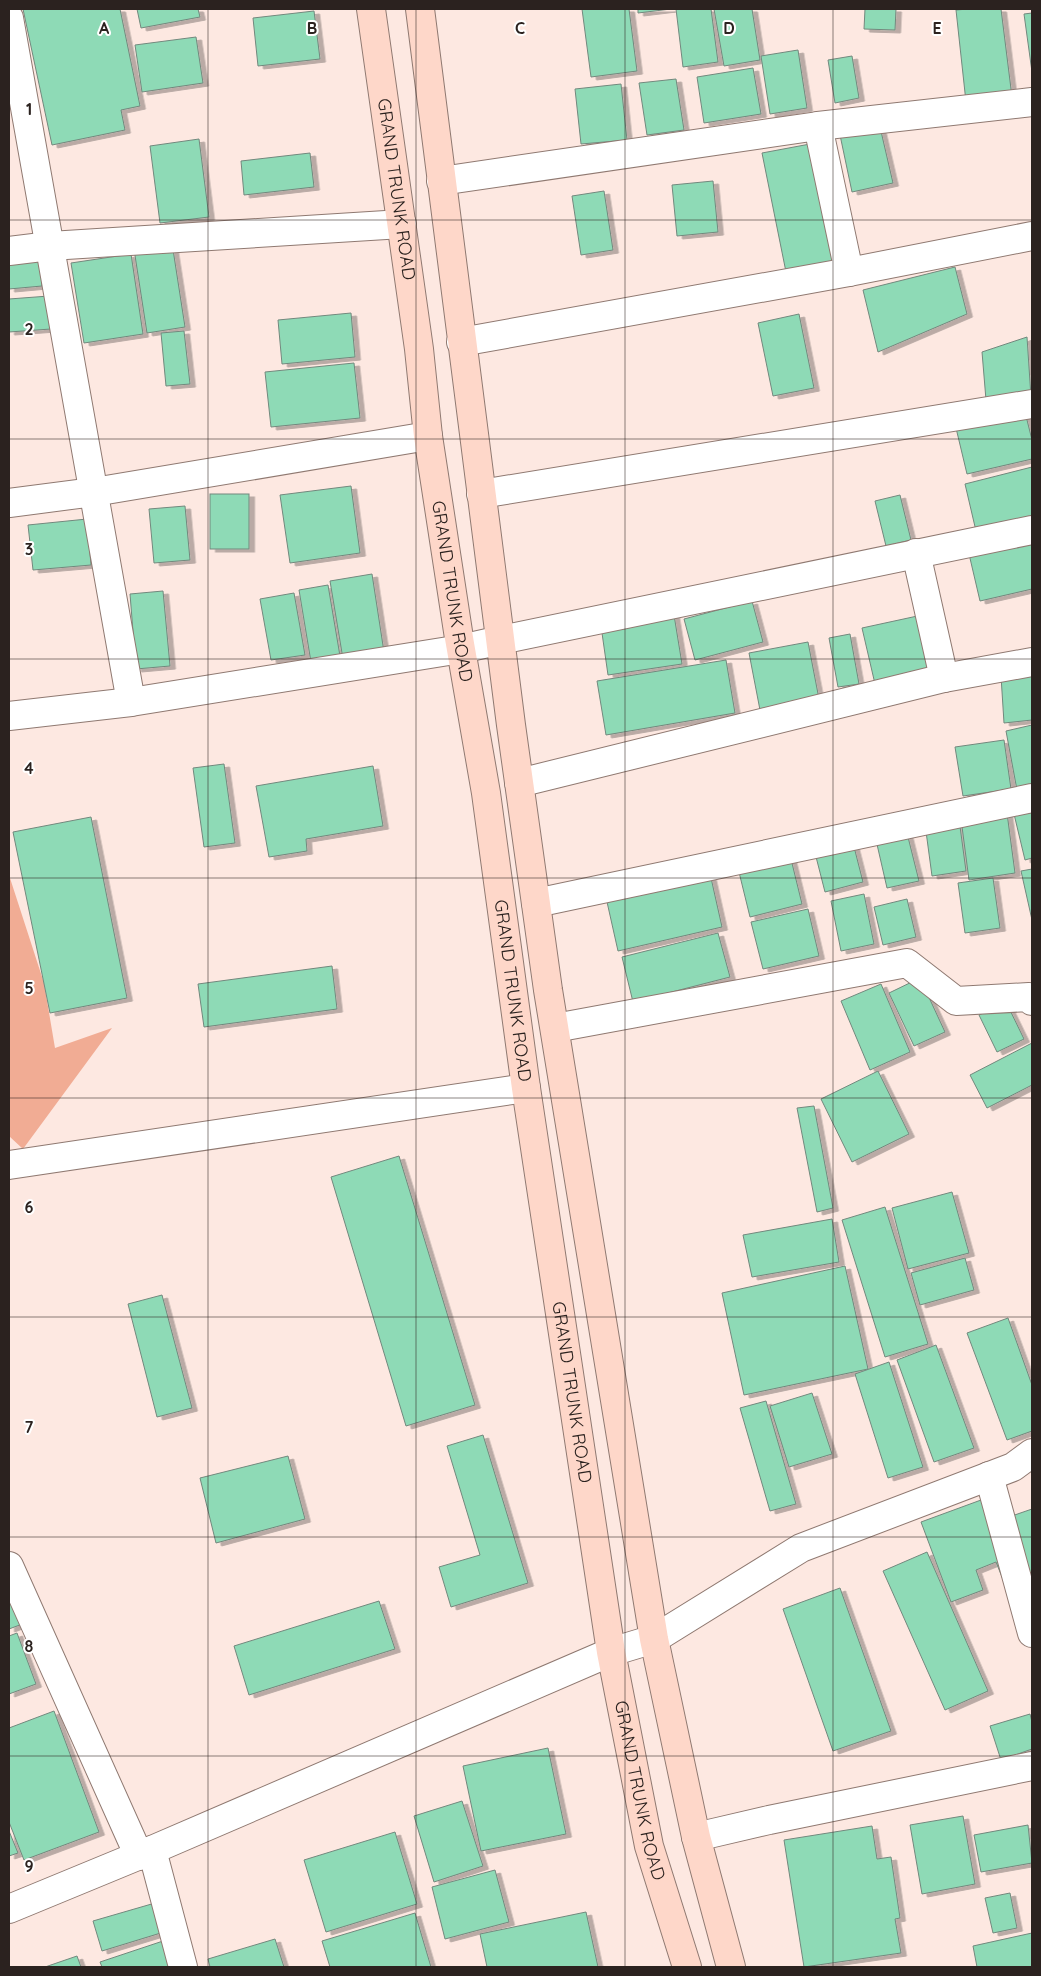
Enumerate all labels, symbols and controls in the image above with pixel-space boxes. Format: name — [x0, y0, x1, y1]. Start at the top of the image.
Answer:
text: A — [99, 18, 110, 38]
text: B — [307, 18, 317, 38]
text: C — [515, 18, 525, 38]
text: D — [723, 18, 735, 38]
text: E — [932, 18, 942, 38]
street label: GRAND TRUNK ROAD — [373, 97, 421, 282]
text: 1 — [26, 99, 32, 119]
text: 2 — [24, 319, 34, 339]
street label: GRAND TRUNK ROAD — [427, 499, 478, 684]
text: 3 — [25, 539, 33, 559]
text: 4 — [24, 758, 34, 778]
street label: GRAND TRUNK ROAD — [490, 898, 537, 1083]
text: 5 — [24, 978, 34, 998]
text: 6 — [25, 1197, 34, 1217]
street label: GRAND TRUNK ROAD — [547, 1300, 597, 1485]
text: 7 — [25, 1417, 34, 1437]
text: 8 — [25, 1636, 34, 1656]
street label: GRAND TRUNK ROAD — [610, 1699, 671, 1883]
text: 9 — [24, 1856, 34, 1876]

